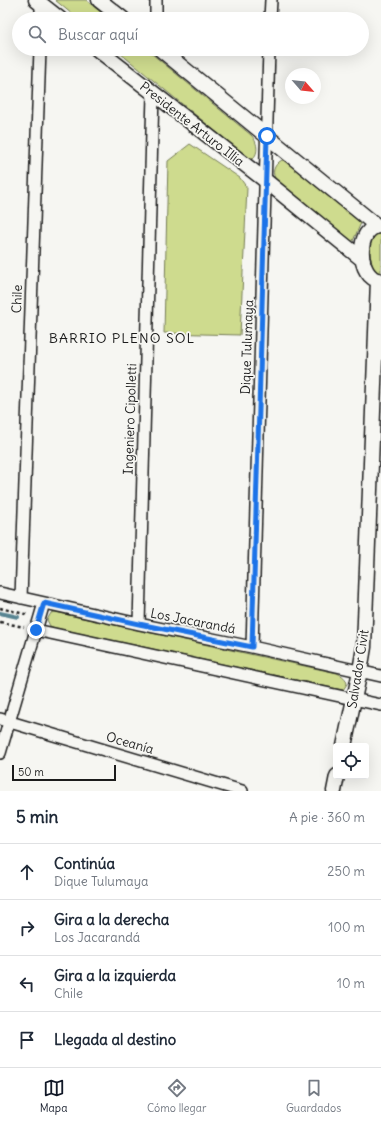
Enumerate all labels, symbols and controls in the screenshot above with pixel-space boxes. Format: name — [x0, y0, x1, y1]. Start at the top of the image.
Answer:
search box — [12, 12, 369, 56]
icon: search — [26, 23, 48, 45]
text: Buscar aquí — [58, 25, 138, 44]
north arrow — [285, 68, 321, 104]
street label: Presidente Arturo Illia — [136, 78, 248, 170]
route start — [258, 127, 276, 145]
street label: Chile — [8, 284, 26, 314]
street label: Dique Tulumaya — [237, 299, 257, 395]
district label: BARRIO PLENO SOL — [49, 329, 195, 347]
street label: Ingeniero Cipolletti — [120, 363, 140, 475]
street label: Los Jacarandá — [149, 604, 237, 638]
route end — [27, 621, 45, 639]
street label: Salvador Civit — [343, 628, 373, 710]
street label: Oceanía — [104, 728, 156, 758]
map controls — [333, 743, 369, 779]
button: locate — [333, 743, 369, 779]
scale bar — [12, 763, 116, 782]
text: 50 m — [18, 765, 44, 779]
text: 5 min — [16, 806, 58, 828]
text: A pie · 360 m — [289, 809, 365, 826]
text: Continúa — [54, 854, 115, 873]
icon: ahead — [16, 861, 38, 883]
text: 250 m — [327, 863, 365, 880]
text: Dique Tulumaya — [54, 873, 149, 890]
text: Gira a la derecha — [54, 910, 169, 929]
icon: right — [16, 917, 38, 939]
text: 100 m — [328, 919, 365, 936]
text: Los Jacarandá — [54, 929, 140, 946]
text: Gira a la izquierda — [54, 966, 176, 985]
icon: left — [16, 973, 38, 995]
text: 10 m — [337, 975, 365, 992]
text: Chile — [54, 985, 83, 1002]
icon: arrive — [16, 1029, 38, 1051]
text: Llegada al destino — [54, 1030, 176, 1049]
tab: Mapa — [40, 1077, 67, 1115]
tab: Cómo llegar — [147, 1077, 206, 1115]
tab: Guardados — [286, 1077, 341, 1115]

